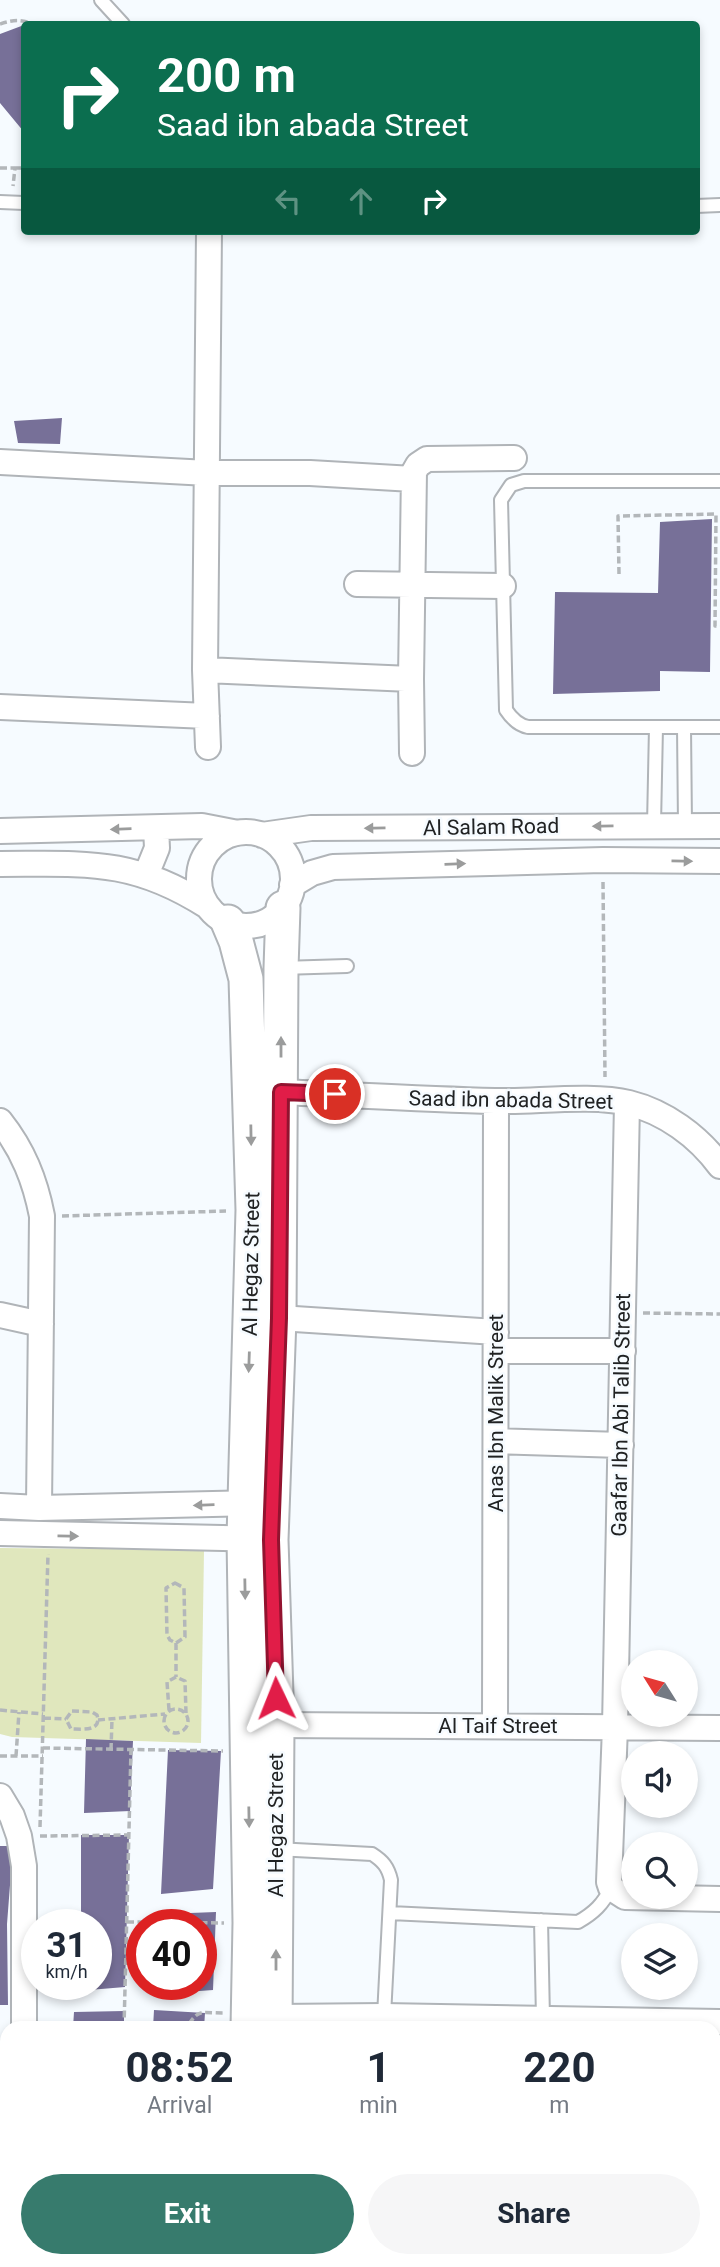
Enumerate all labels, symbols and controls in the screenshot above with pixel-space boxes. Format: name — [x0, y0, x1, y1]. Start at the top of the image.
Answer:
text: 200 m — [157, 47, 296, 104]
icon: right — [42, 49, 133, 140]
text: Saad ibn abada Street — [157, 106, 469, 144]
icon: left — [269, 182, 307, 220]
icon: ahead — [342, 182, 380, 220]
icon: right — [415, 182, 453, 220]
street label: Al Salam Road — [423, 814, 559, 840]
one-way arrow — [592, 820, 614, 832]
one-way arrow — [364, 822, 386, 834]
one-way arrow — [110, 823, 132, 834]
one-way arrow — [671, 855, 693, 867]
one-way arrow — [444, 858, 466, 870]
one-way arrow — [275, 1035, 287, 1057]
pin — [305, 1064, 365, 1124]
icon: arrive — [316, 1075, 354, 1113]
street label: Saad ibn abada Street — [409, 1086, 614, 1114]
one-way arrow — [246, 1124, 257, 1146]
street label: Al Hegaz Street — [238, 1191, 264, 1336]
street label: Gaafar Ibn Abi Talib Street — [607, 1293, 635, 1537]
street label: Anas Ibn Malik Street — [484, 1314, 508, 1512]
one-way arrow — [243, 1351, 255, 1373]
one-way arrow — [193, 1499, 215, 1510]
one-way arrow — [57, 1530, 79, 1542]
one-way arrow — [239, 1579, 251, 1601]
north arrow — [621, 1650, 698, 1727]
map controls — [621, 1650, 698, 2000]
position arrow — [239, 1661, 313, 1735]
street label: Al Taif Street — [438, 1714, 558, 1738]
button: sound — [621, 1741, 698, 1818]
street label: Al Hegaz Street — [264, 1753, 288, 1897]
one-way arrow — [243, 1806, 255, 1828]
button: search — [621, 1832, 698, 1909]
speed limit sign: 40 — [126, 1909, 217, 2000]
button: layers — [621, 1923, 698, 2000]
text: 31 — [46, 1925, 87, 1966]
one-way arrow — [270, 1949, 282, 1971]
text: km/h — [45, 1961, 88, 1982]
text: 08:52 — [126, 2043, 234, 2092]
text: 1 — [366, 2043, 391, 2092]
text: 220 — [523, 2043, 596, 2092]
text: Arrival — [147, 2092, 212, 2119]
text: min — [359, 2092, 398, 2119]
text: m — [549, 2092, 569, 2119]
button: Exit — [21, 2174, 354, 2254]
button: Share — [368, 2174, 700, 2254]

